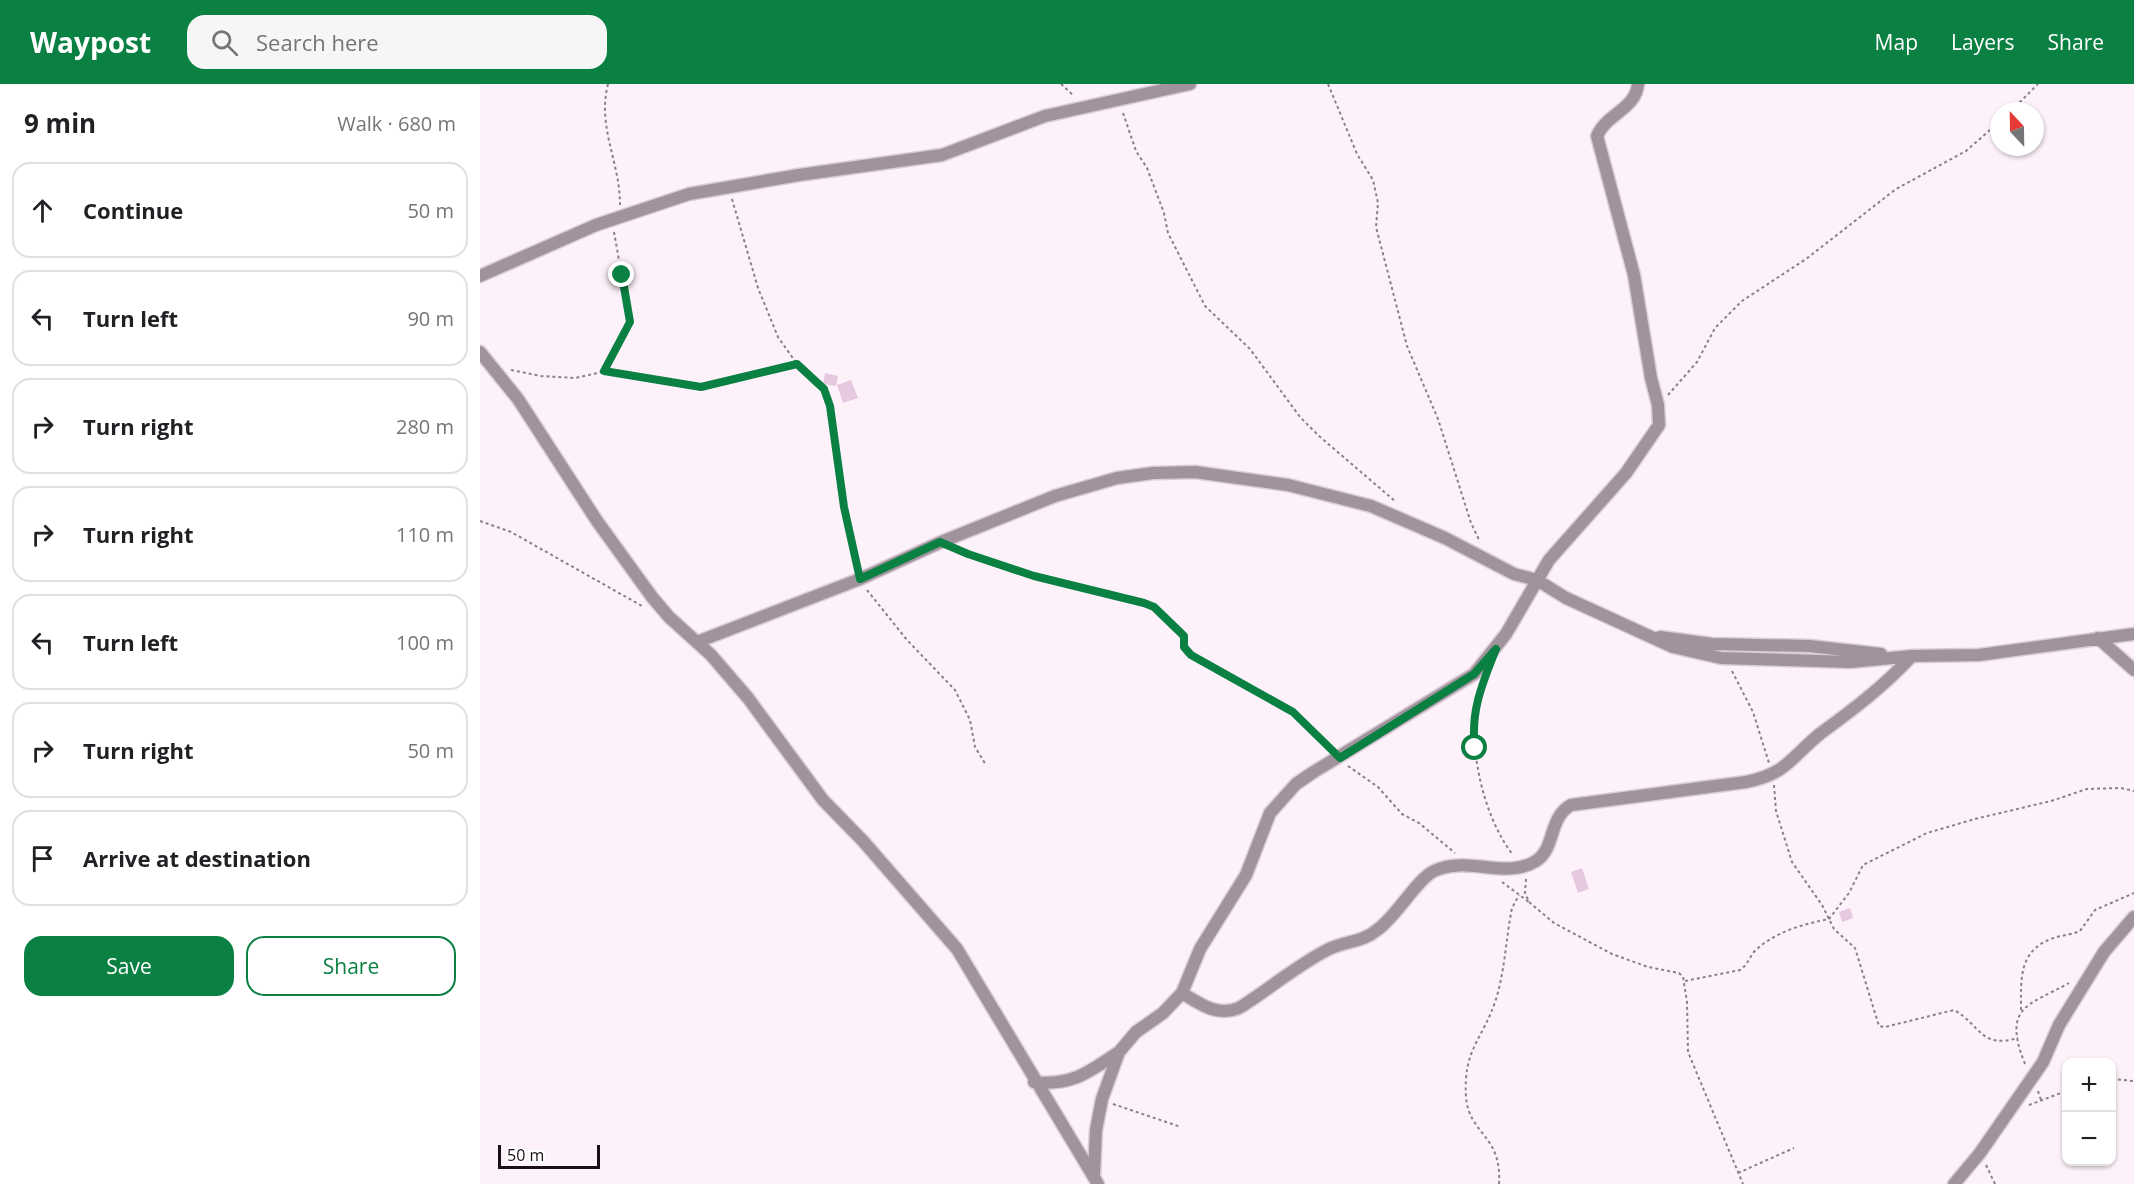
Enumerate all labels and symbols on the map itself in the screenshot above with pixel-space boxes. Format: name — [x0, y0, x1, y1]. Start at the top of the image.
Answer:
north arrow — [1990, 102, 2044, 156]
route end — [608, 261, 634, 287]
route start — [1461, 734, 1487, 760]
scale bar — [498, 1142, 600, 1170]

